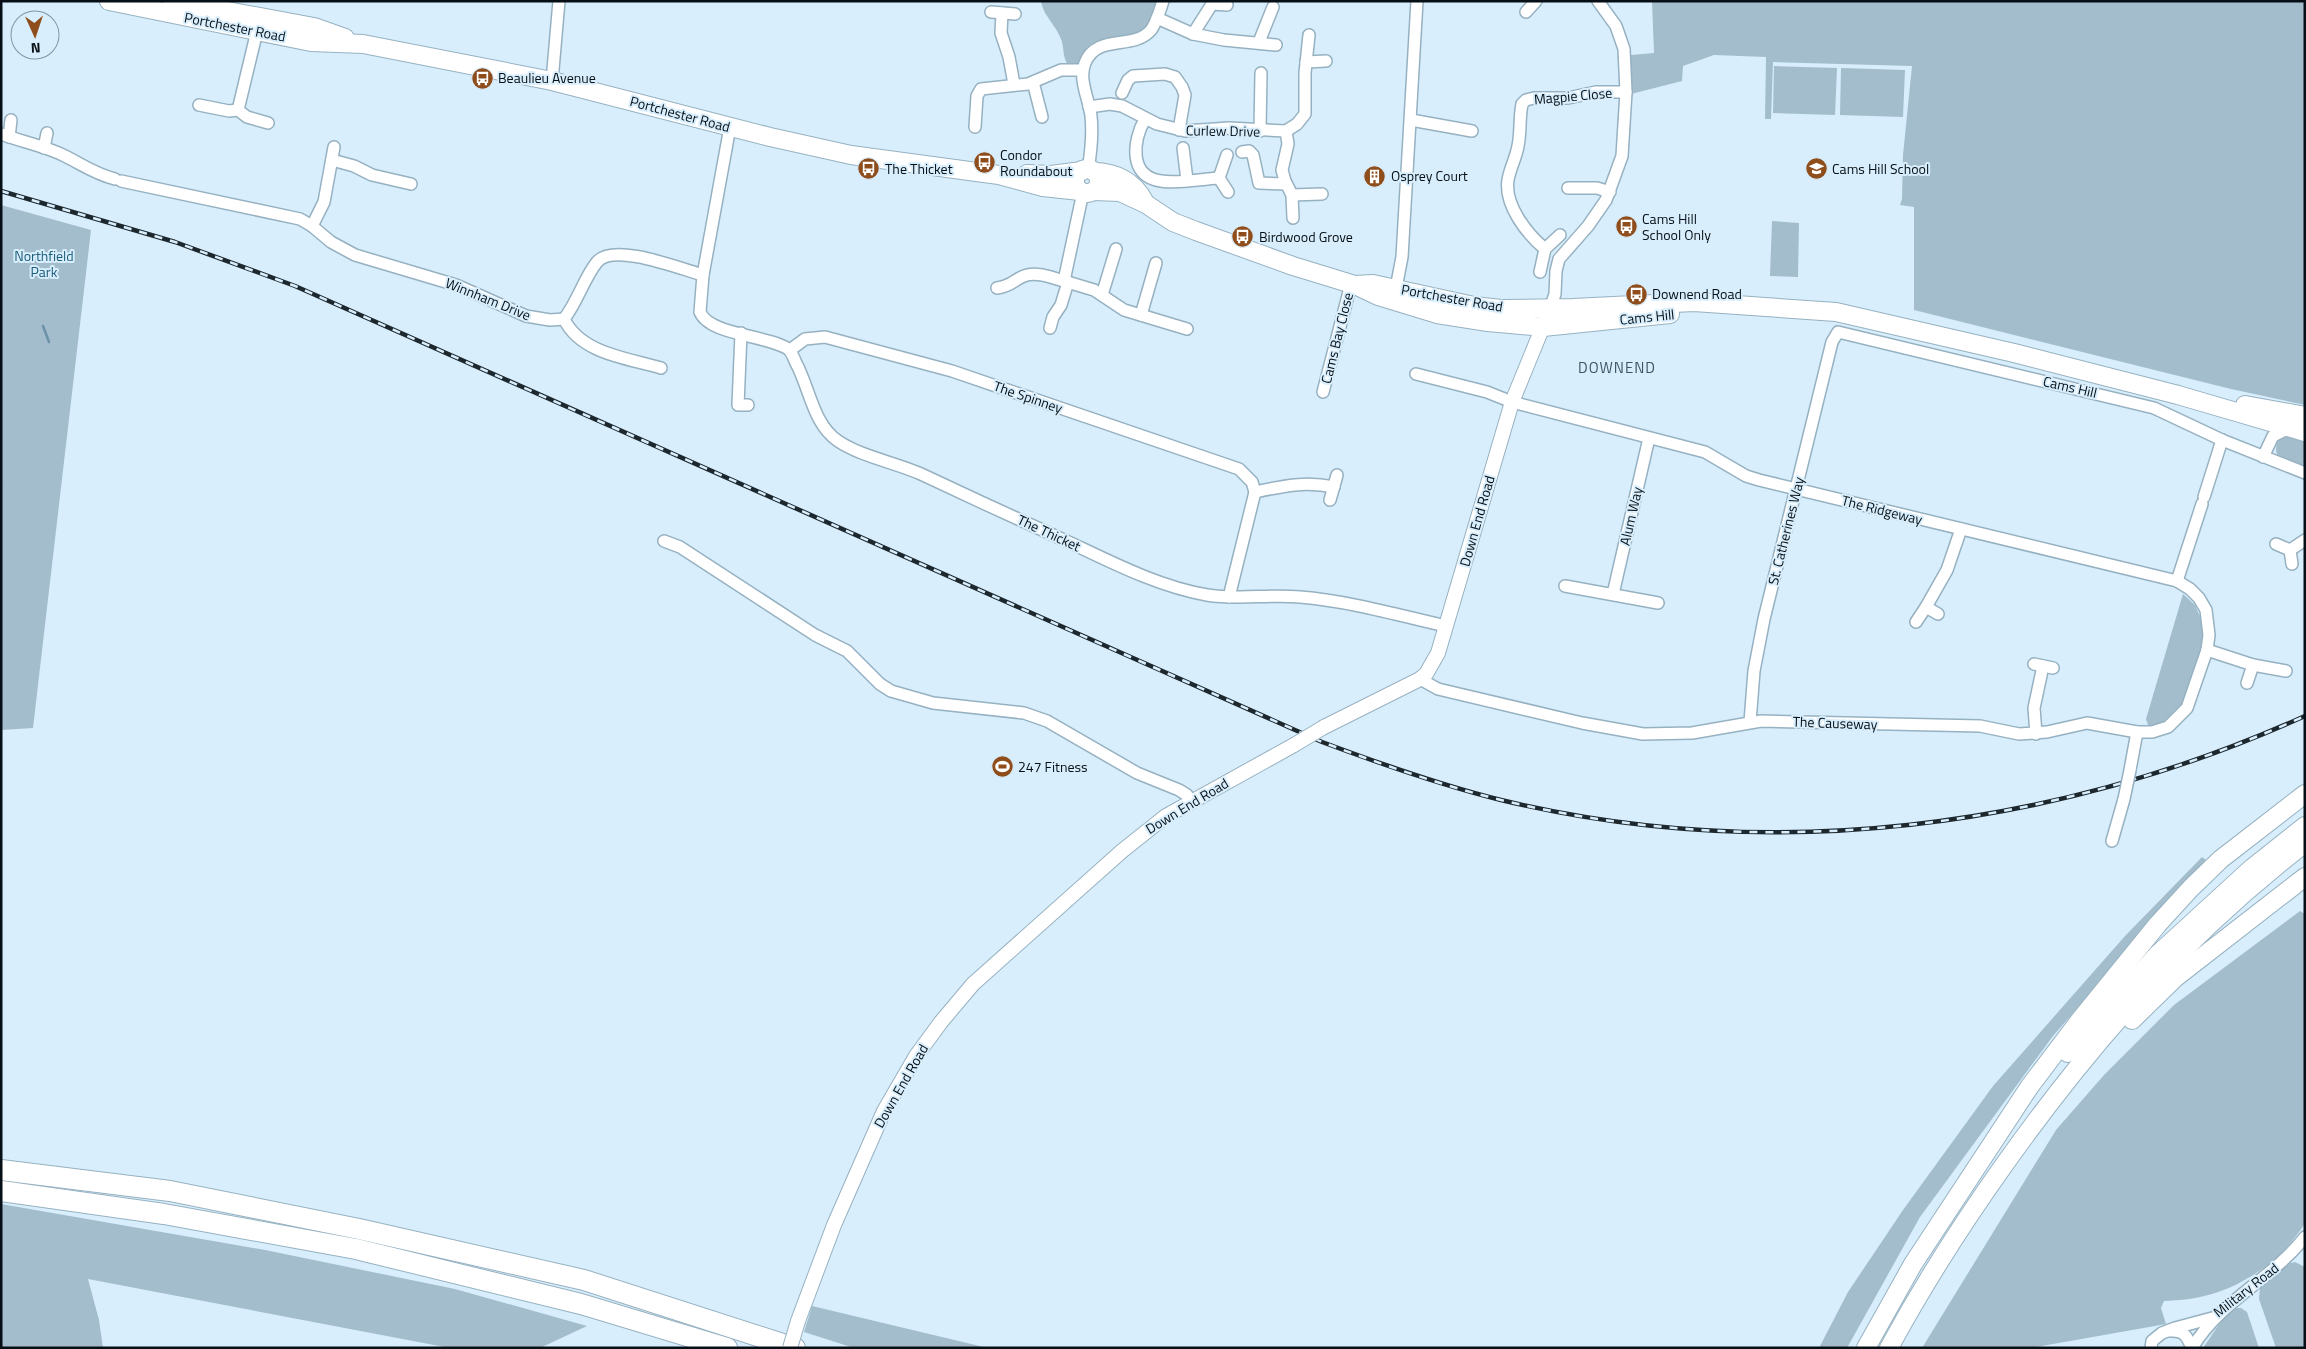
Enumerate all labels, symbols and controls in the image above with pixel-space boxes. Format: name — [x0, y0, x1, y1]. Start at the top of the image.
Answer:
street label: Portchester Road — [183, 6, 288, 47]
north arrow — [10, 10, 60, 60]
text: N — [30, 38, 41, 59]
bus stop icon: Beaulieu Avenue — [470, 66, 494, 90]
place label: Beaulieu Avenue — [498, 67, 596, 88]
street label: Magpie Close — [1533, 82, 1613, 109]
street label: Portchester Road — [628, 90, 733, 137]
street label: Curlew Drive — [1186, 119, 1260, 142]
place label: Condor Roundabout — [1000, 144, 1072, 181]
bus stop icon: Condor Roundabout — [972, 151, 996, 175]
bus stop icon: The Thicket — [857, 157, 881, 181]
school or university icon: Cams Hill School — [1804, 157, 1828, 181]
place label: The Thicket — [885, 158, 953, 179]
place label: Cams Hill School — [1832, 158, 1929, 179]
building icon: Osprey Court — [1363, 164, 1387, 188]
place label: Osprey Court — [1391, 165, 1468, 186]
place label: Cams Hill School Only — [1642, 208, 1711, 245]
bus stop icon: Cams Hill School Only — [1614, 215, 1638, 239]
bus stop icon: Birdwood Grove — [1231, 225, 1255, 249]
place label: Birdwood Grove — [1259, 226, 1353, 247]
park label: Northfield Park — [14, 245, 74, 282]
street label: Winnham Drive — [442, 272, 534, 325]
street label: Portchester Road — [1400, 278, 1505, 317]
bus stop icon: Downend Road — [1624, 282, 1648, 306]
place label: Downend Road — [1652, 283, 1742, 304]
street label: Cams Bay Close — [1315, 290, 1358, 386]
street label: Cams Hill — [1619, 303, 1675, 330]
district label: DOWNEND — [1578, 356, 1656, 379]
street label: Cams Hill — [2041, 370, 2099, 403]
street label: The Spinney — [991, 375, 1066, 418]
street label: Down End Road — [1454, 473, 1500, 569]
street label: St. Catherines Way — [1762, 474, 1809, 587]
street label: Alum Way — [1614, 484, 1648, 547]
street label: The Ridgeway — [1839, 489, 1925, 530]
street label: The Thicket — [1014, 509, 1084, 556]
street label: The Causeway — [1792, 711, 1878, 734]
sports icon: 247 Fitness — [990, 755, 1014, 779]
place label: 247 Fitness — [1018, 756, 1088, 777]
street label: Down End Road — [1141, 772, 1232, 839]
street label: Down End Road — [868, 1040, 933, 1132]
street label: Military Road — [2208, 1257, 2283, 1322]

